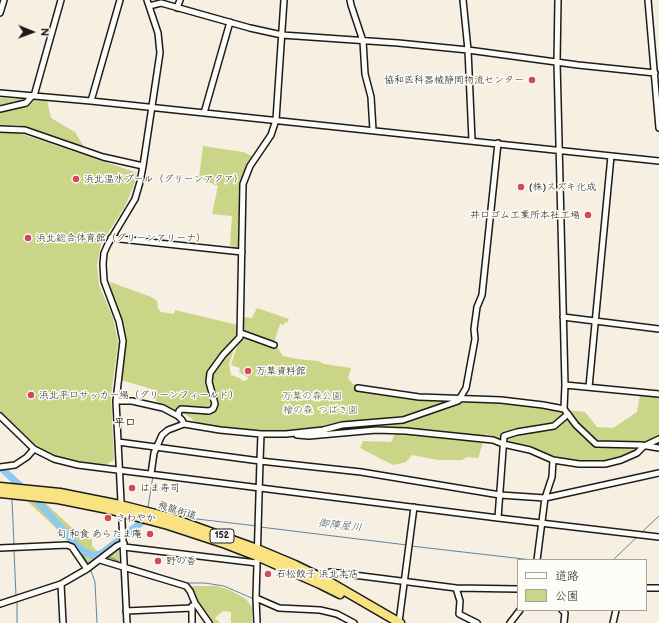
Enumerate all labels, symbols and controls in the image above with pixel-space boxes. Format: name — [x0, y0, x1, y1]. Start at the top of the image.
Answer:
north arrow — [12, 12, 52, 52]
text: N — [38, 28, 51, 36]
place label: 協和医科器械静岡物流センター — [384, 74, 524, 86]
marker: 協和医科器械静岡物流センター — [527, 75, 537, 85]
place label: 浜北温水プール（グリーンアクア） — [84, 173, 243, 185]
marker: 浜北温水プール（グリーンアクア） — [71, 174, 81, 184]
place label: (株)スズキ化成 — [529, 181, 596, 193]
marker: (株)スズキ化成 — [516, 182, 526, 192]
place label: 井口ゴム工業所本社工場 — [470, 209, 580, 221]
marker: 井口ゴム工業所本社工場 — [583, 210, 593, 220]
place label: 浜北総合体育館（グリーンアリーナ） — [36, 232, 206, 244]
marker: 浜北総合体育館（グリーンアリーナ） — [23, 233, 33, 243]
place label: 万葉資料館 — [256, 365, 306, 377]
marker: 万葉資料館 — [243, 366, 253, 376]
place label: 浜北平口サッカー場（グリーンフィールド） — [39, 389, 239, 401]
marker: 浜北平口サッカー場（グリーンフィールド） — [26, 390, 36, 400]
park label: 万葉の森公園 — [282, 390, 342, 402]
park label: 檜の森 — [283, 404, 313, 416]
park label: つばき園 — [318, 404, 358, 416]
district label: 平口 — [114, 416, 136, 430]
place label: はま寿司 — [140, 482, 180, 494]
marker: はま寿司 — [127, 483, 137, 493]
street label: 飛龍街道 — [156, 499, 198, 523]
place label: さわやか — [116, 512, 156, 524]
marker: さわやか — [103, 513, 113, 523]
water label: 御陣屋川 — [317, 517, 363, 535]
place label: 旬 和食 あらたま庵 — [57, 528, 142, 540]
marker: 旬 和食 あらたま庵 — [145, 529, 155, 539]
road number: 152 — [210, 529, 234, 543]
place label: 野の香 — [166, 555, 196, 567]
marker: 野の香 — [153, 556, 163, 566]
legend — [517, 559, 647, 611]
place label: 石松餃子 浜北本店 — [276, 568, 359, 580]
marker: 石松餃子 浜北本店 — [263, 569, 273, 579]
text: 道路 — [555, 569, 579, 584]
text: 公園 — [555, 589, 579, 604]

